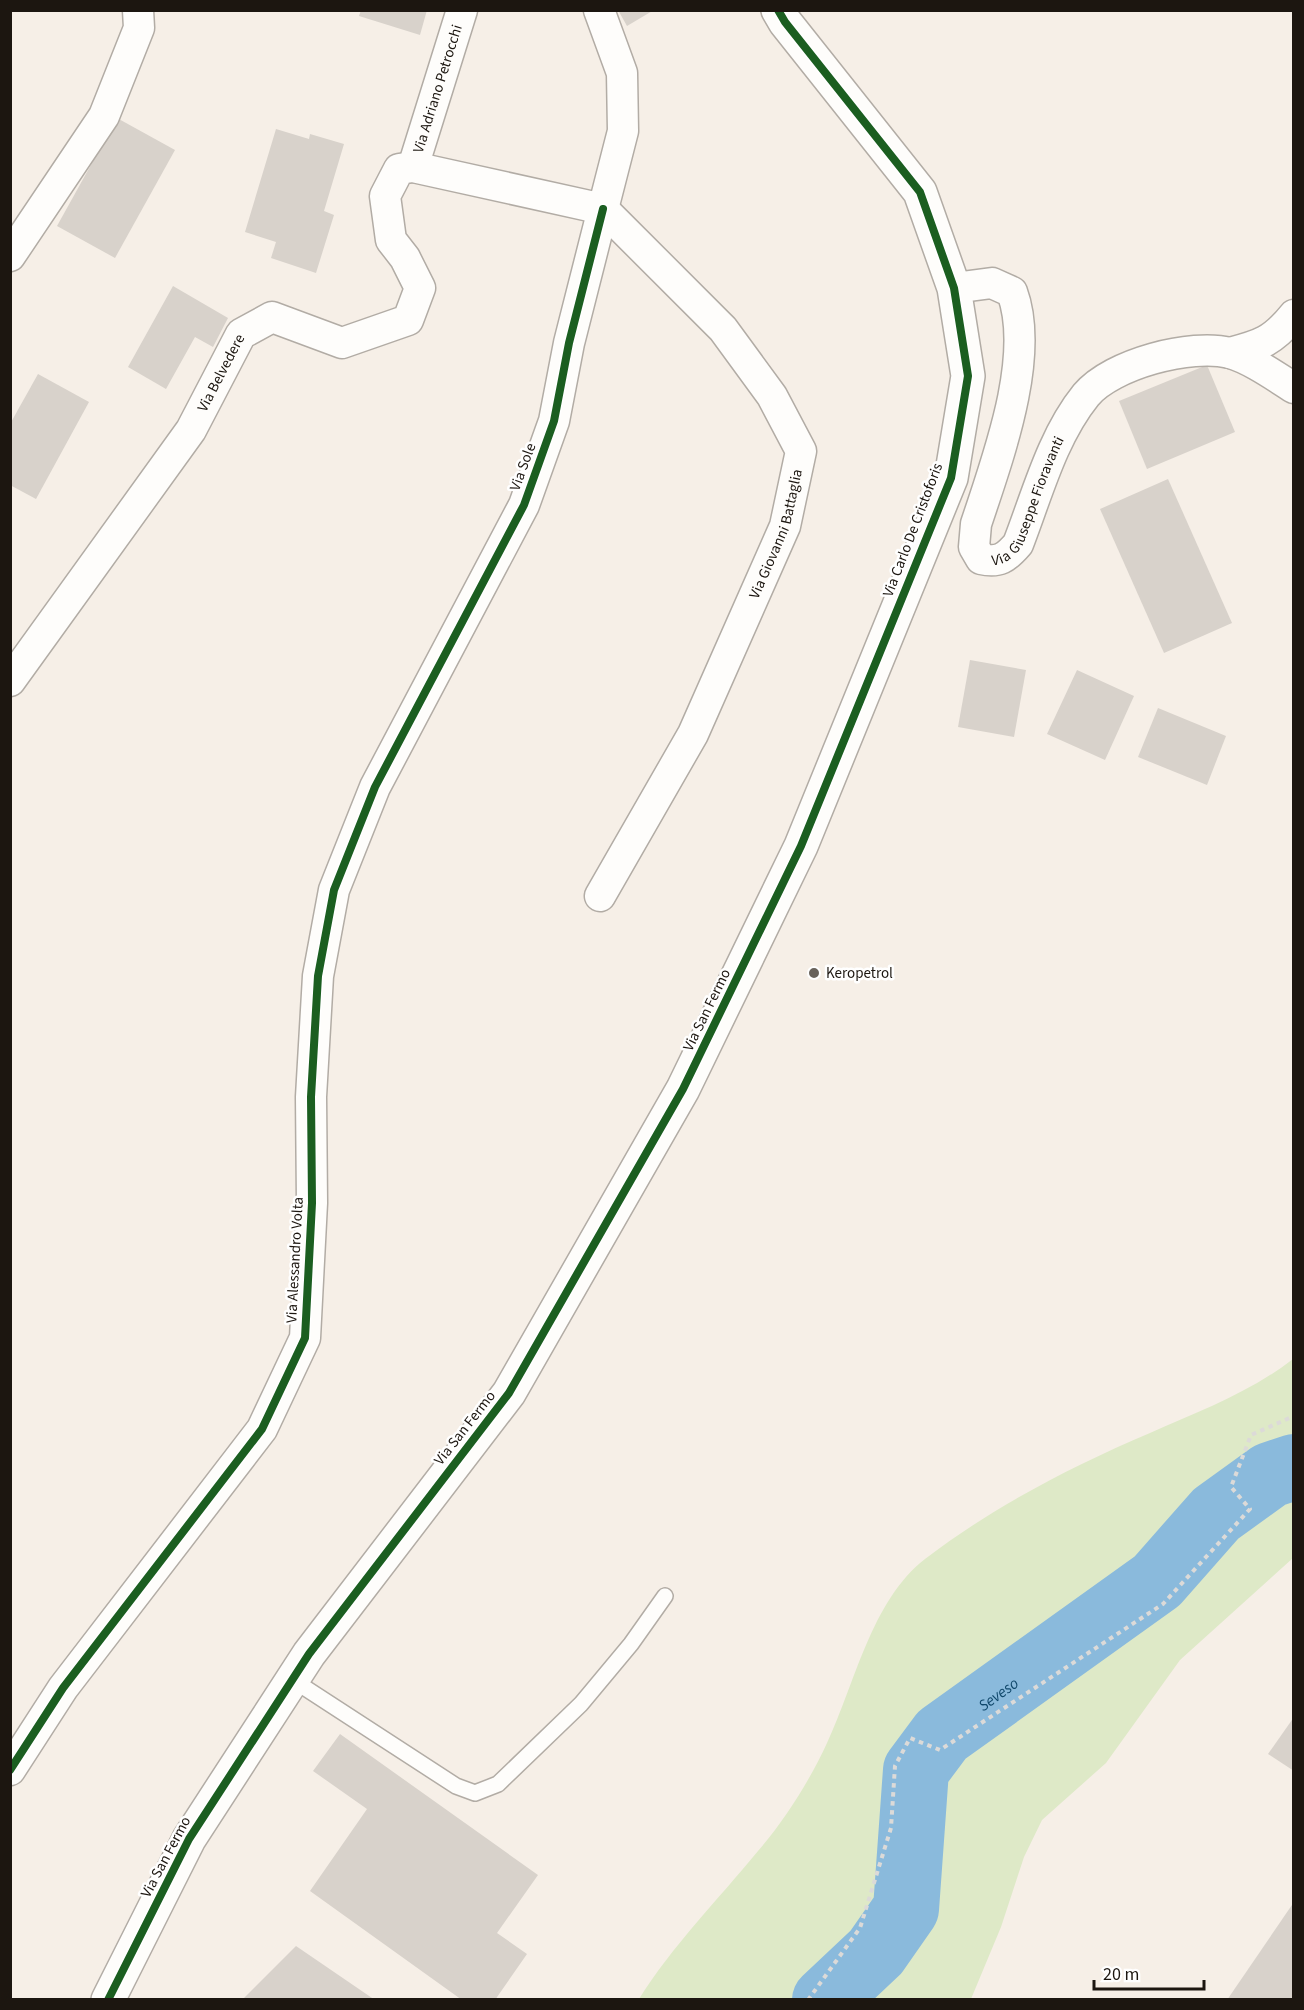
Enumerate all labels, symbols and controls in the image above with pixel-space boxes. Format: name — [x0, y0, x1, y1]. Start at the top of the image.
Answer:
street label: Via Adriano Petrocchi — [408, 22, 467, 155]
street label: Via Belvedere — [192, 330, 250, 415]
street label: Via Giuseppe Fioravanti — [990, 433, 1069, 571]
street label: Via Sole — [505, 440, 541, 494]
street label: Via Carlo De Cristoforis — [878, 460, 948, 600]
street label: Via Giovanni Battaglia — [744, 467, 807, 602]
place label: Keropetrol — [826, 963, 893, 984]
street label: Via San Fermo — [678, 965, 736, 1055]
marker: Keropetrol — [807, 966, 821, 980]
street label: Via Alessandro Volta — [281, 1197, 309, 1323]
street label: Via San Fermo — [429, 1386, 501, 1470]
water label: Seveso — [974, 1672, 1023, 1717]
street label: Via San Fermo — [136, 1813, 196, 1901]
scale bar — [1094, 1953, 1204, 1991]
text: 20 m — [1103, 1962, 1139, 1987]

